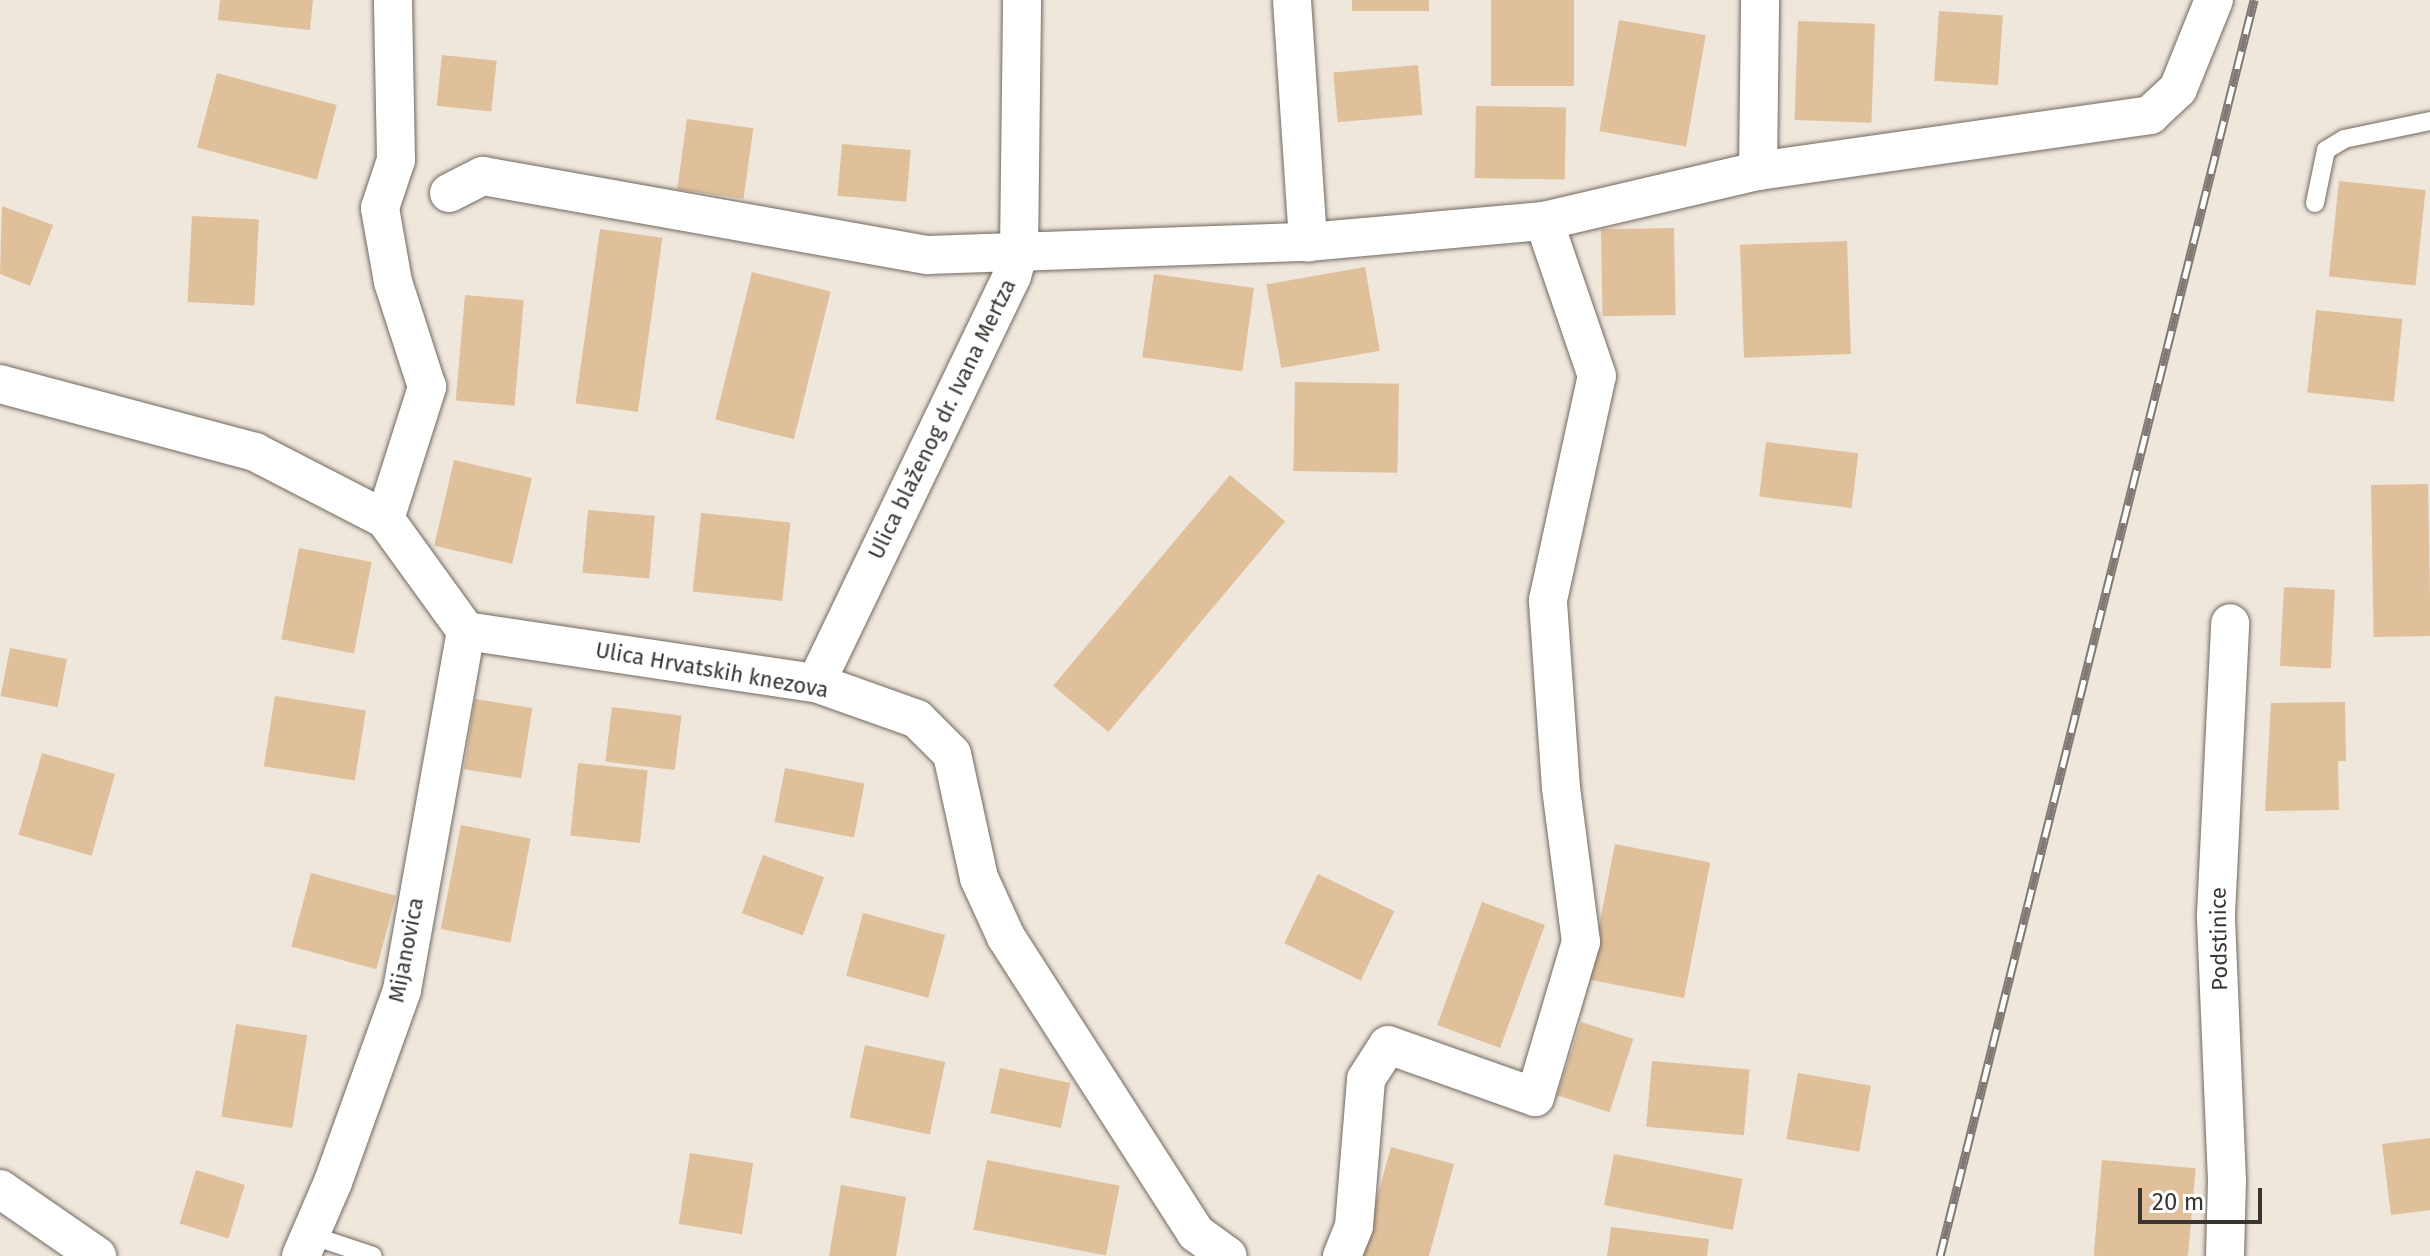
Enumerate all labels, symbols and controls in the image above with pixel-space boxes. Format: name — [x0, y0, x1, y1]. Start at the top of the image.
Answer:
street label: Ulica blaženog dr. Ivana Mertza — [863, 275, 1021, 563]
street label: Ulica Hrvatskih knezova — [593, 636, 831, 704]
street label: Podstinice — [2205, 887, 2233, 991]
street label: Mijanovica — [383, 895, 429, 1005]
scale bar — [2142, 1172, 2266, 1222]
text: 20 m — [2152, 1188, 2204, 1216]

